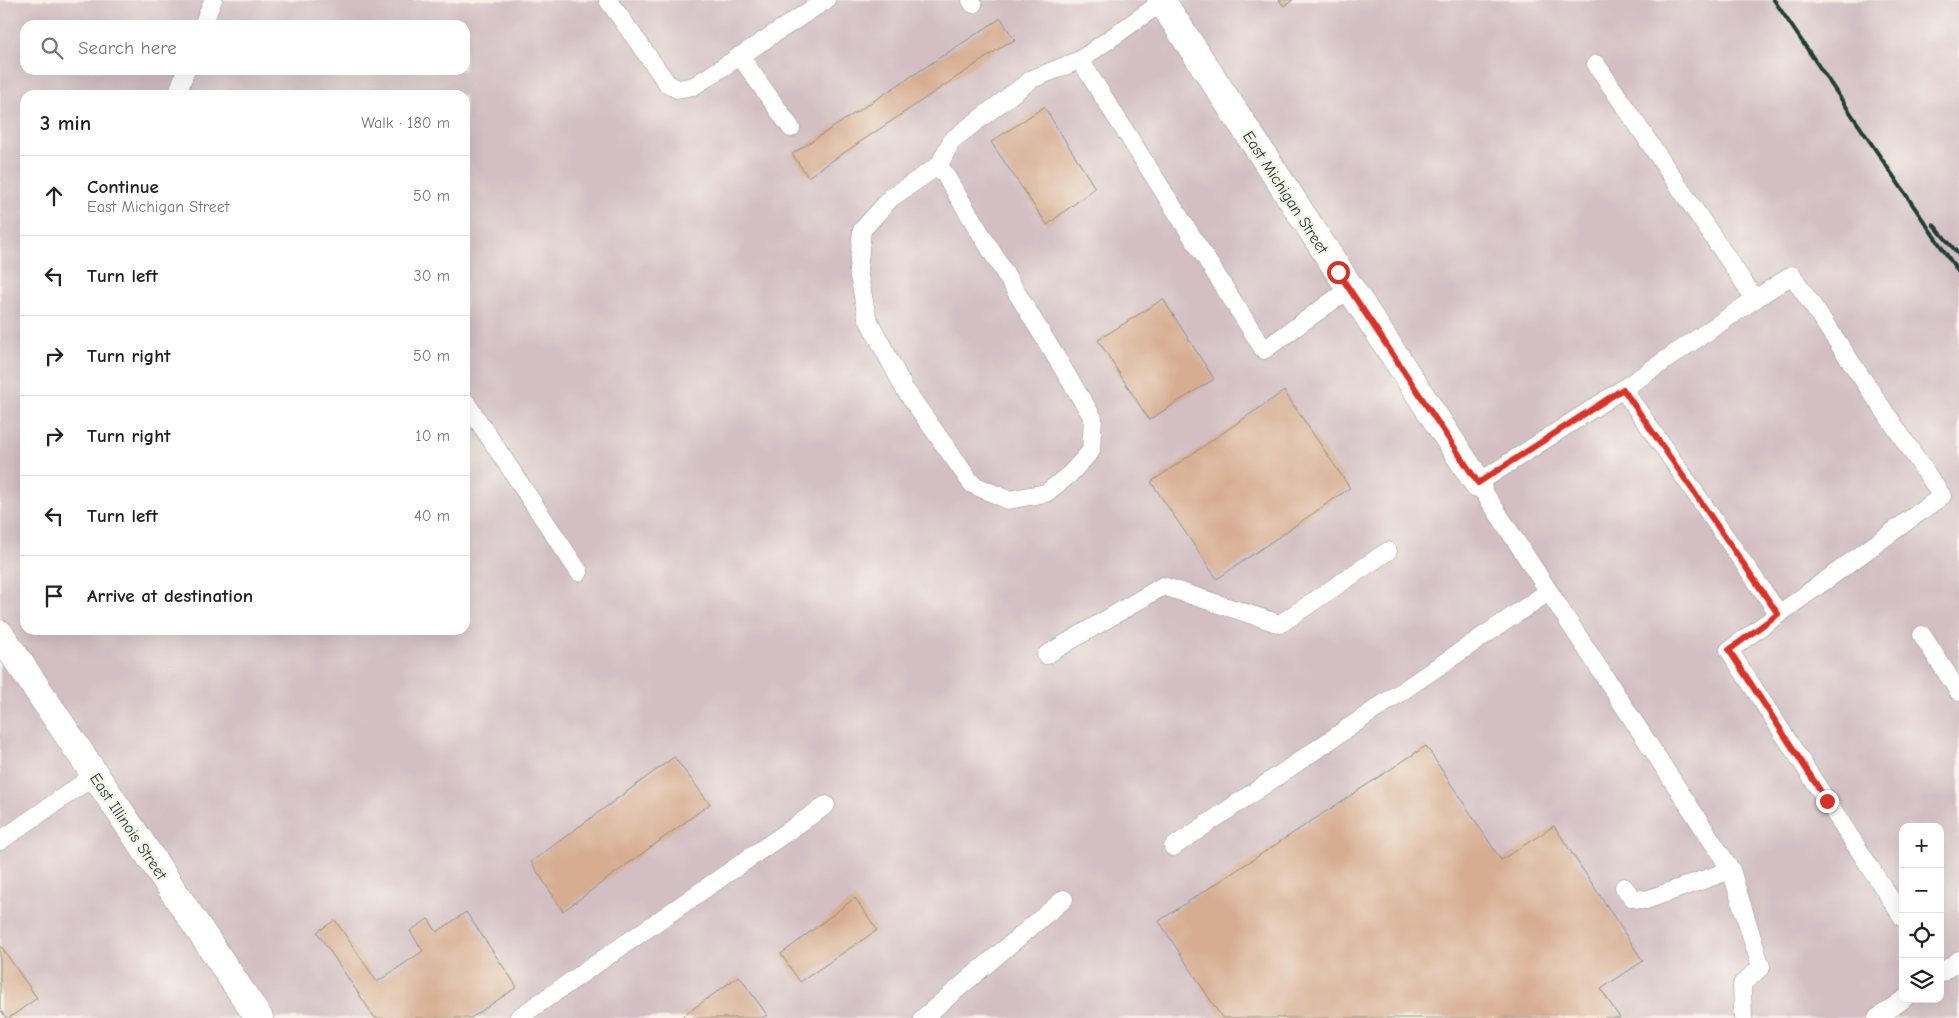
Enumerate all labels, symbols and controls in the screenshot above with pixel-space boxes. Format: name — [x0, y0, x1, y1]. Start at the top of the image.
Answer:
search box — [20, 20, 470, 75]
icon: search — [38, 34, 66, 62]
text: Search here — [78, 37, 177, 59]
text: 3 min — [40, 111, 91, 135]
text: Walk · 180 m — [361, 114, 450, 132]
street label: East Michigan Street — [1239, 128, 1332, 258]
text: Continue — [87, 176, 159, 198]
icon: ahead — [40, 182, 68, 210]
text: 50 m — [413, 187, 450, 205]
text: East Michigan Street — [87, 198, 229, 216]
route start — [1327, 261, 1350, 284]
icon: left — [40, 262, 68, 290]
text: Turn left — [87, 265, 158, 287]
text: 30 m — [414, 267, 450, 285]
icon: right — [40, 342, 68, 370]
text: Turn right — [87, 345, 171, 367]
text: 50 m — [413, 347, 450, 365]
icon: right — [40, 422, 68, 450]
text: Turn right — [87, 425, 171, 447]
text: 10 m — [415, 427, 450, 445]
icon: left — [40, 502, 68, 530]
text: Turn left — [87, 505, 158, 527]
text: 40 m — [414, 507, 450, 525]
icon: arrive — [40, 582, 68, 610]
text: Arrive at destination — [87, 585, 253, 607]
street label: East Illinois Street — [86, 770, 171, 884]
route end — [1816, 790, 1839, 813]
map controls — [1899, 823, 1944, 1003]
button: + — [1899, 823, 1944, 868]
button: − — [1899, 868, 1944, 913]
button: locate — [1899, 913, 1944, 958]
button: layers — [1899, 958, 1944, 1003]

